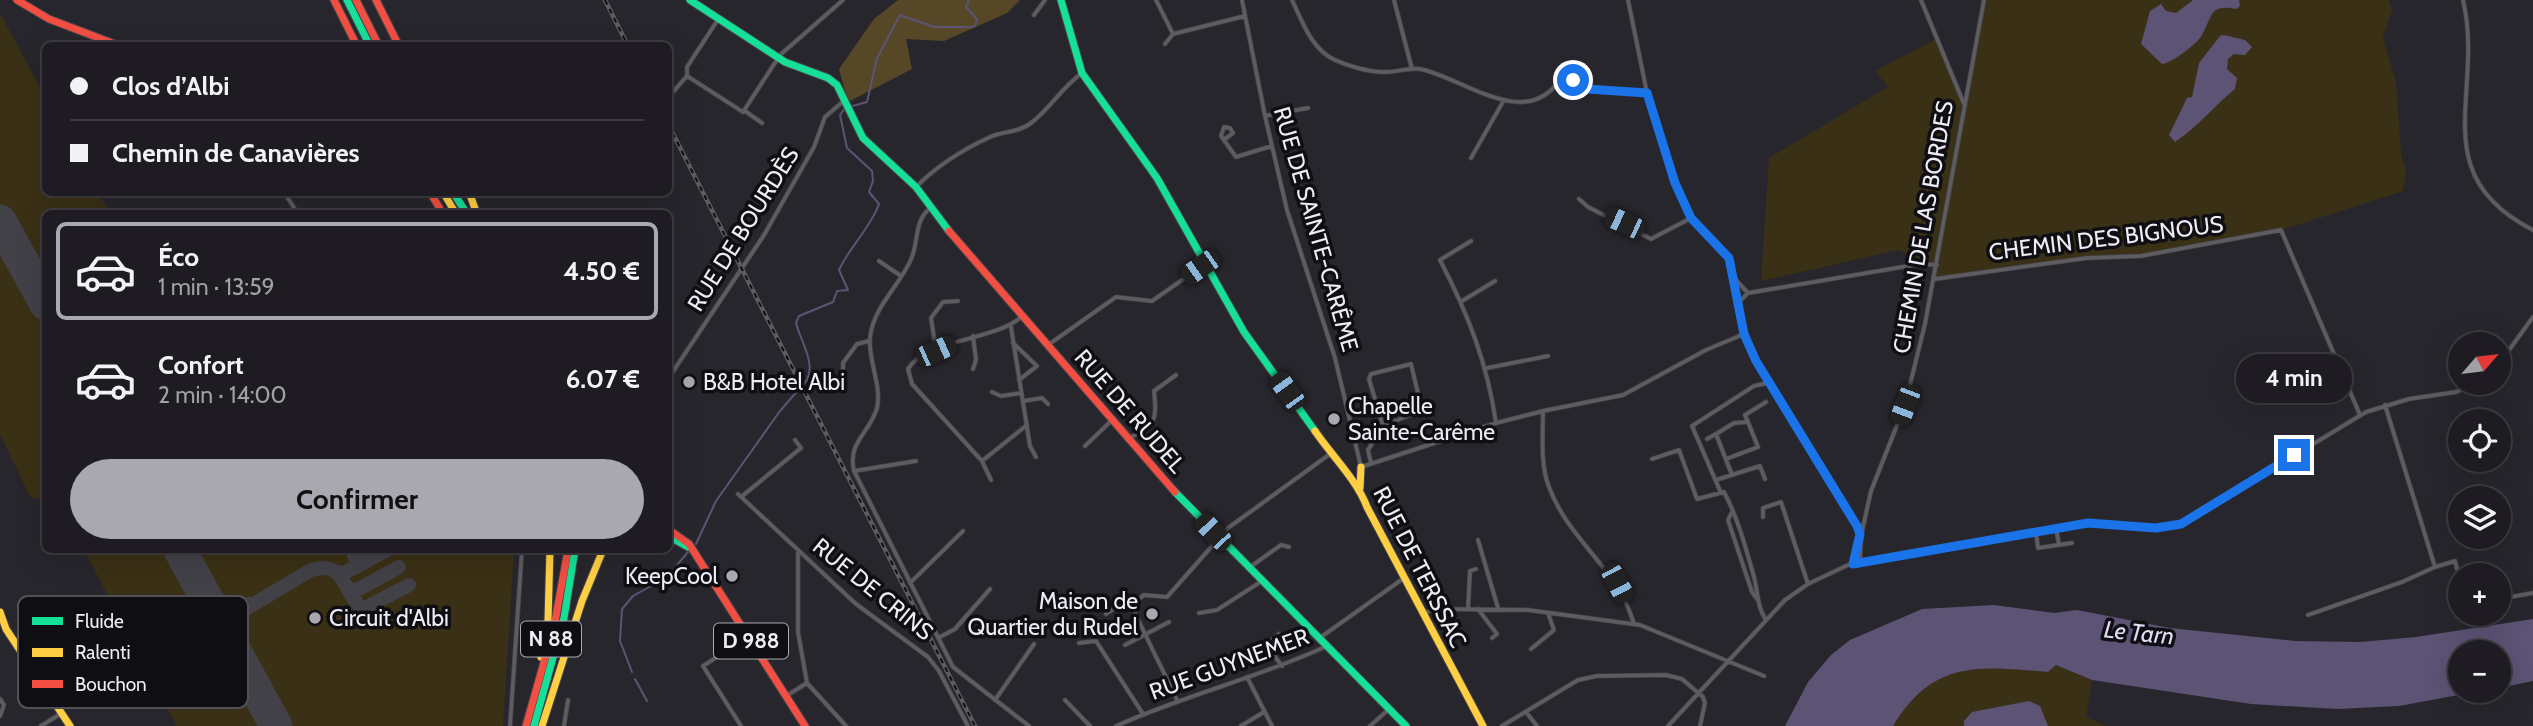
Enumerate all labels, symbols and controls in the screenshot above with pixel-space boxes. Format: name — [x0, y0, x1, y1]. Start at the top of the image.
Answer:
route start — [1557, 64, 1589, 96]
text: Clos d’Albi — [112, 70, 230, 102]
street label: CHEMIN DE LAS BORDES — [1887, 98, 1959, 356]
street label: RUE DE SAINTE-CARÊME — [1268, 103, 1364, 355]
text: Chemin de Canavières — [112, 137, 360, 169]
street label: RUE DE BOURDÈS — [680, 141, 805, 316]
car — [1601, 205, 1648, 241]
street label: CHEMIN DES BIGNOUS — [1987, 210, 2225, 266]
icon: car — [74, 240, 137, 303]
text: Éco — [158, 241, 199, 273]
car — [1177, 246, 1224, 288]
text: 4.50 € — [563, 255, 640, 287]
text: 1 min · 13:59 — [158, 273, 275, 301]
north arrow — [2448, 332, 2511, 396]
map controls — [2448, 332, 2511, 703]
car — [913, 333, 960, 369]
street label: RUE DE RUDEL — [1069, 343, 1192, 479]
icon: car — [74, 348, 137, 411]
text: Confort — [158, 349, 244, 381]
callout: 4 min — [2236, 354, 2352, 402]
text: 6.07 € — [566, 363, 640, 395]
text: 4 min — [2265, 364, 2323, 392]
place label: B&B Hotel Albi — [703, 368, 845, 396]
car — [1267, 368, 1308, 414]
marker: B&B Hotel Albi — [681, 374, 697, 390]
text: 2 min · 14:00 — [158, 381, 287, 409]
car — [1888, 382, 1923, 428]
place label: Chapelle Sainte-Carême — [1348, 392, 1495, 446]
button: locate — [2448, 409, 2511, 472]
marker: Chapelle Sainte-Carême — [1326, 411, 1342, 427]
route end — [2278, 439, 2310, 471]
button: Confirmer — [70, 459, 644, 539]
street label: RUE DE TERSSAC — [1367, 482, 1473, 652]
button: layers — [2448, 486, 2511, 549]
car — [1191, 510, 1236, 554]
street label: RUE DE CRINS — [807, 532, 939, 646]
car — [1598, 560, 1637, 606]
place label: KeepCool — [625, 562, 719, 590]
button: + — [2448, 563, 2511, 626]
marker: KeepCool — [724, 568, 740, 584]
place label: Maison de Quartier du Rudel — [968, 587, 1139, 641]
legend — [18, 596, 248, 708]
place label: Circuit d'Albi — [329, 604, 449, 632]
marker: Maison de Quartier du Rudel — [1144, 606, 1160, 622]
text: Fluide — [75, 610, 124, 633]
marker: Circuit d'Albi — [307, 610, 323, 626]
water label: Le Tarn — [2103, 614, 2175, 651]
road number: N 88 — [521, 622, 581, 656]
street label: RUE GUYNEMER — [1145, 622, 1313, 706]
road number: D 988 — [714, 624, 788, 658]
button: − — [2448, 640, 2511, 703]
text: Ralenti — [75, 641, 131, 664]
text: Bouchon — [75, 673, 147, 696]

